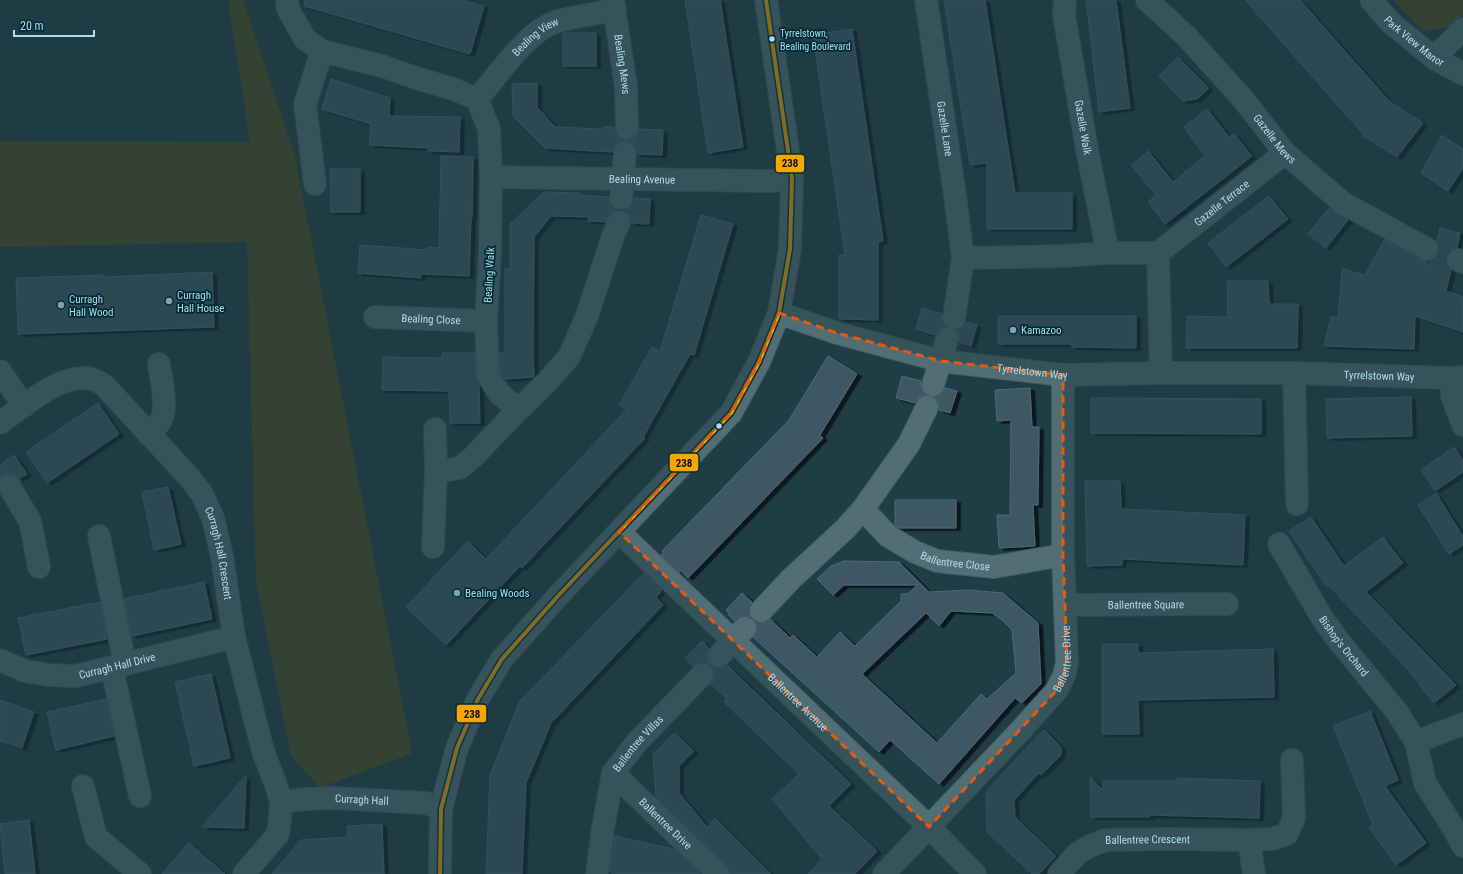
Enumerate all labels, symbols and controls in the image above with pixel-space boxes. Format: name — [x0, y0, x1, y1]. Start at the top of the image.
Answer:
scale bar — [14, 12, 94, 38]
street label: Park View Manor — [1381, 14, 1447, 70]
street label: Bealing View — [510, 15, 560, 59]
text: 20 m — [20, 19, 44, 33]
place label: Tyrrelstown, Bealing Boulevard — [780, 28, 851, 52]
street label: Bealing Mews — [611, 33, 632, 94]
marker: Tyrrelstown, Bealing Boulevard — [767, 34, 777, 44]
street label: Gazelle Walk — [1072, 99, 1094, 156]
street label: Gazelle Lane — [934, 100, 955, 157]
street label: Gazelle Mews — [1250, 112, 1298, 167]
line badge: 238 — [775, 154, 805, 173]
text: 238 — [782, 157, 799, 170]
street label: Bealing Avenue — [609, 173, 675, 187]
street label: Gazelle Terrace — [1192, 178, 1252, 229]
street label: Bealing Walk — [482, 247, 497, 303]
place label: Curragh Hall House — [177, 289, 225, 315]
place label: Curragh Hall Wood — [69, 293, 113, 319]
marker: Curragh Hall House — [164, 296, 174, 306]
marker: Curragh Hall Wood — [56, 300, 66, 310]
street label: Bealing Close — [401, 312, 461, 327]
place label: Kamazoo — [1021, 324, 1062, 337]
marker: Kamazoo — [1008, 325, 1018, 335]
street label: Tyrrelstown Way — [996, 361, 1068, 382]
street label: Tyrrelstown Way — [1343, 369, 1415, 384]
unlabelled marker — [714, 421, 724, 431]
line badge: 238 — [669, 453, 699, 472]
text: 238 — [676, 457, 693, 470]
street label: Curragh Hall Crescent — [202, 505, 234, 601]
street label: Ballentree Close — [918, 549, 991, 574]
place label: Bealing Woods — [465, 587, 530, 600]
marker: Bealing Woods — [452, 588, 462, 598]
street label: Ballentree Square — [1108, 598, 1184, 612]
street label: Bishop's Orchard — [1316, 613, 1371, 679]
street label: Ballentree Drive — [1051, 625, 1074, 695]
street label: Curragh Hall Drive — [78, 651, 157, 682]
street label: Ballentree Avenue — [765, 671, 830, 734]
line badge: 238 — [456, 704, 487, 723]
text: 238 — [464, 708, 481, 721]
street label: Ballentree Villas — [610, 713, 666, 774]
street label: Curragh Hall — [335, 792, 389, 808]
street label: Ballentree Drive — [636, 796, 694, 852]
street label: Ballentree Crescent — [1105, 833, 1190, 847]

